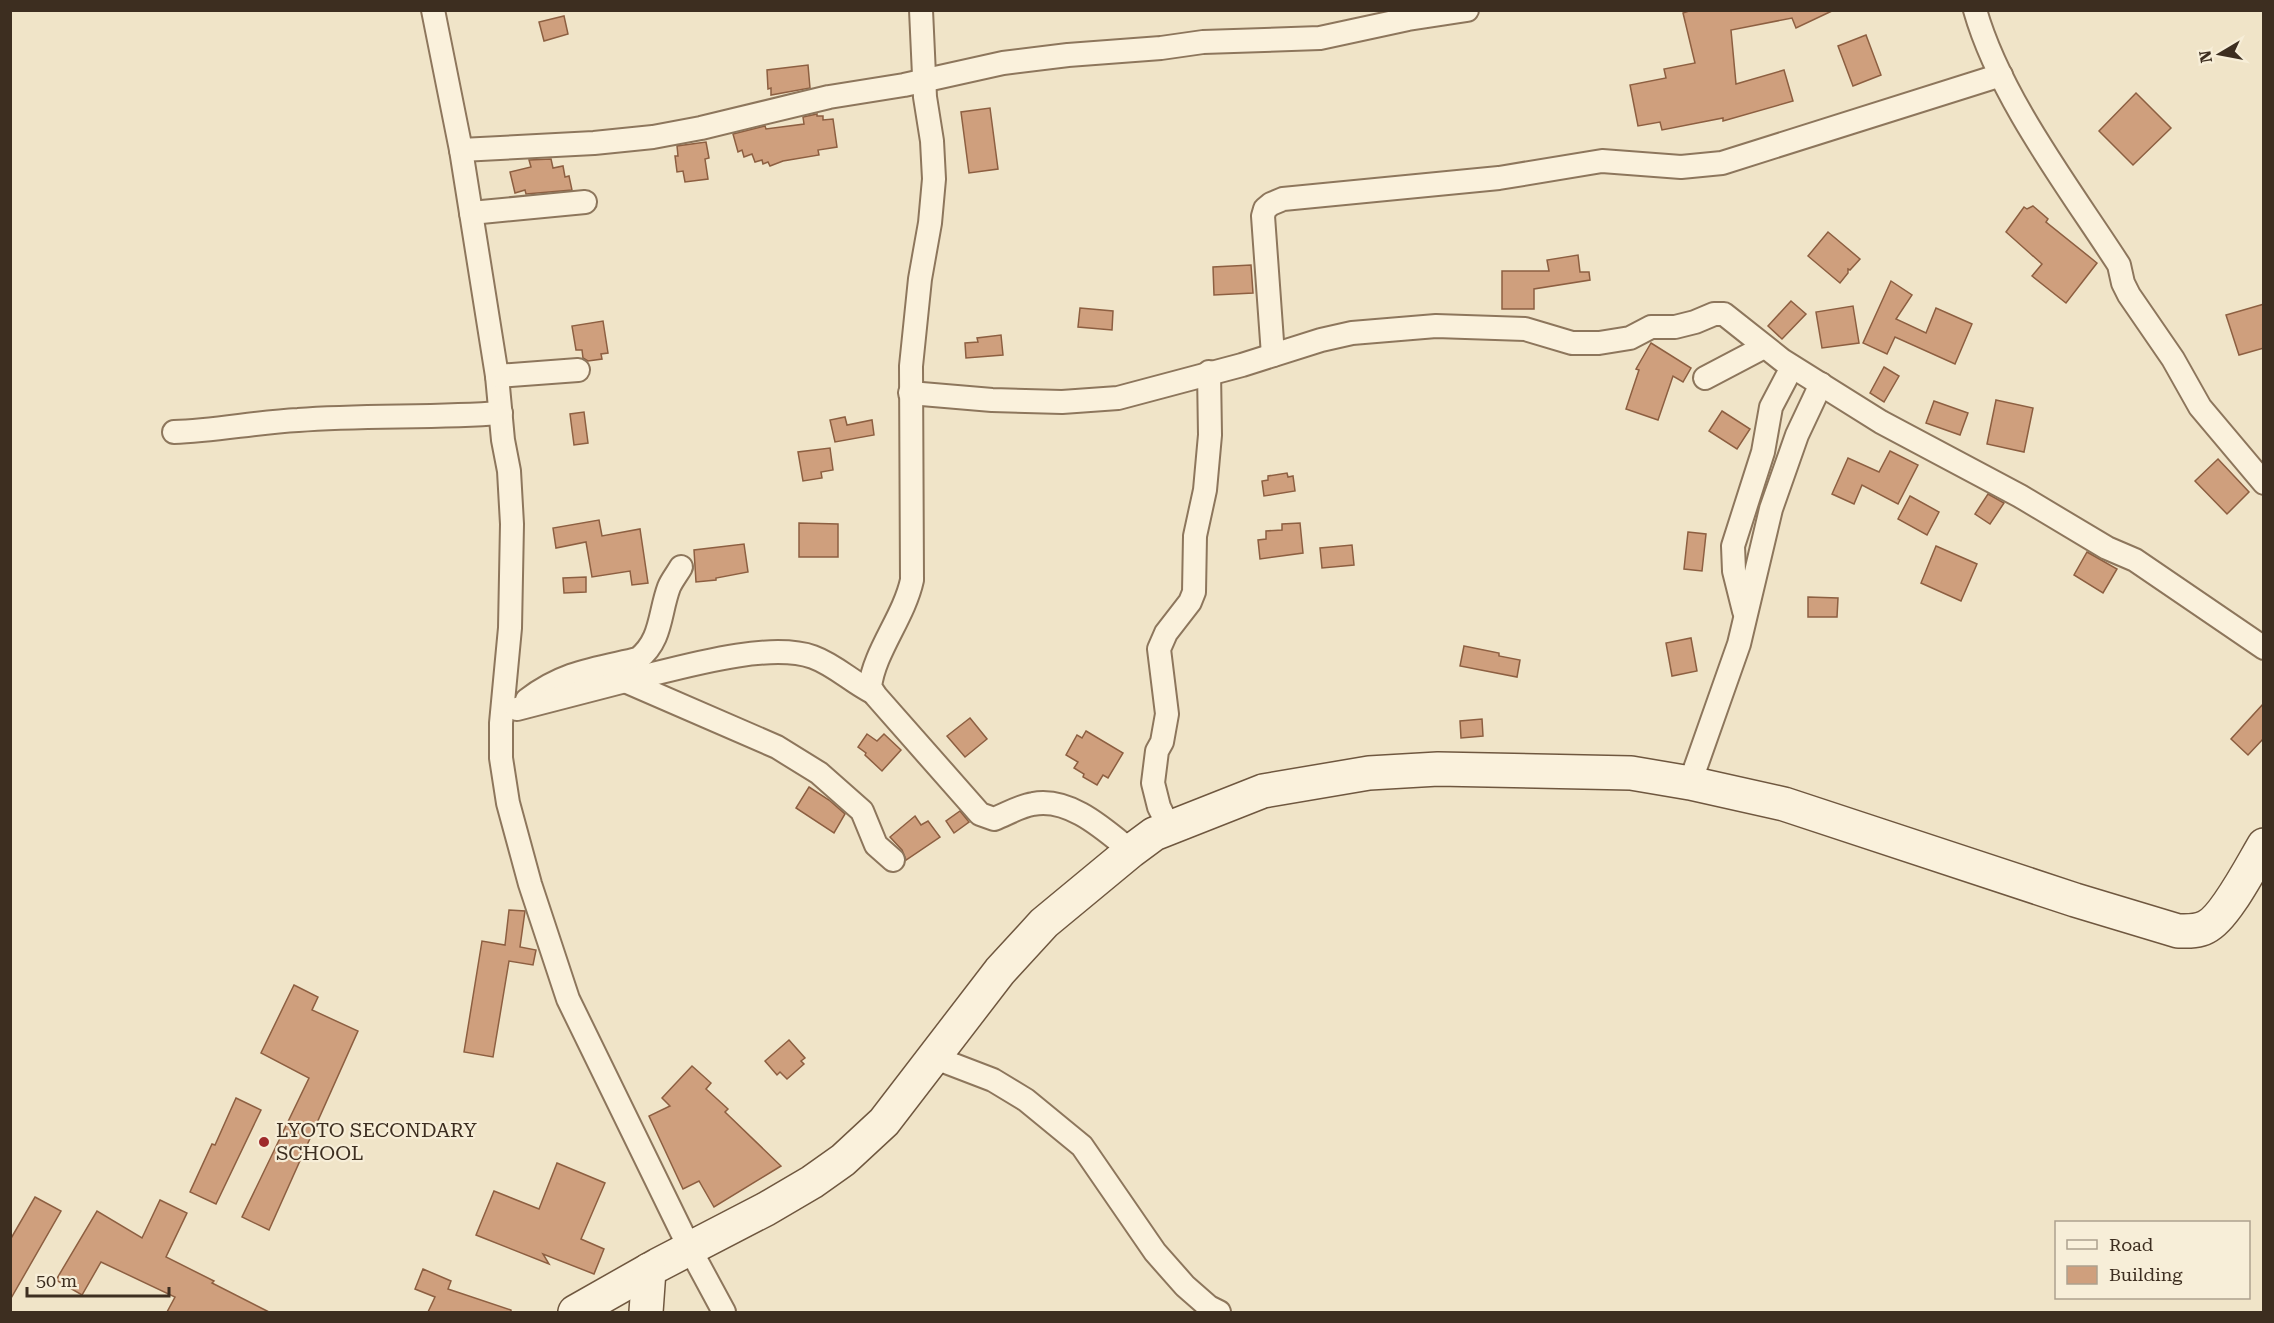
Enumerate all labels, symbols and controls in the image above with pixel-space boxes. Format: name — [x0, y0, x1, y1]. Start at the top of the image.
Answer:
north arrow — [2190, 24, 2250, 84]
text: N — [2195, 49, 2216, 64]
place label: LYOTO SECONDARY SCHOOL — [276, 1118, 477, 1165]
marker: LYOTO SECONDARY SCHOOL — [257, 1135, 271, 1149]
legend — [2055, 1221, 2250, 1299]
text: Road — [2109, 1234, 2154, 1255]
scale bar — [27, 1260, 170, 1298]
text: Building — [2109, 1264, 2183, 1285]
text: 50 m — [36, 1270, 77, 1291]

